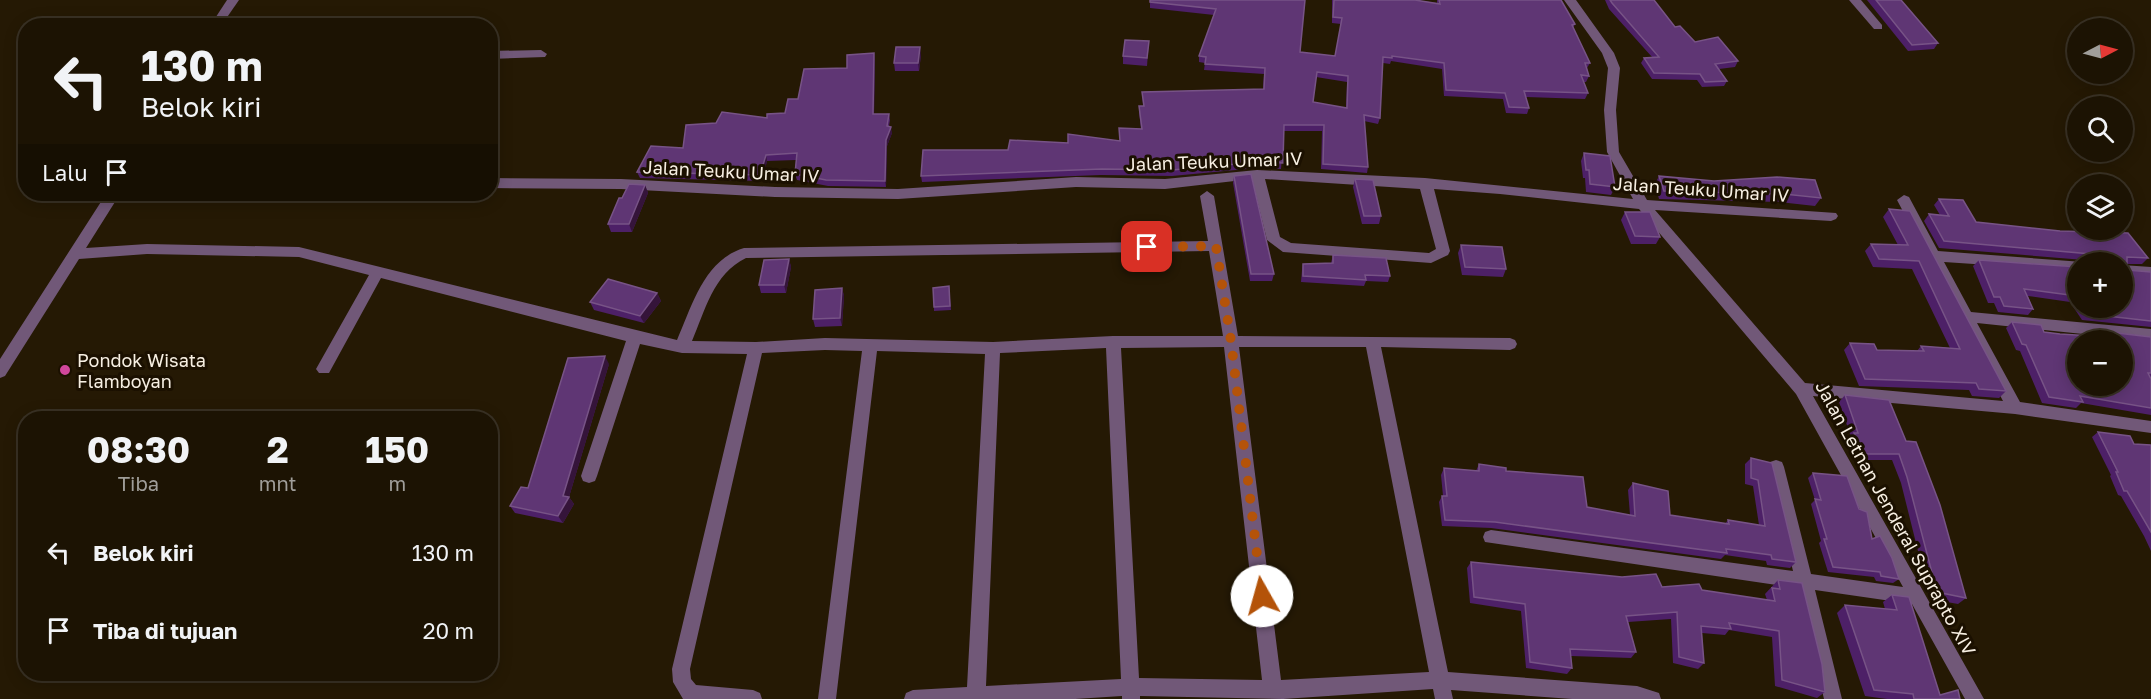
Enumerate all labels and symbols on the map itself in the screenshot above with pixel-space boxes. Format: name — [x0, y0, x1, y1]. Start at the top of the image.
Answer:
north arrow — [2067, 18, 2133, 84]
street label: Jalan Teuku Umar IV — [1125, 147, 1303, 175]
street label: Jalan Teuku Umar IV — [642, 155, 820, 187]
street label: Jalan Teuku Umar IV — [1612, 172, 1790, 206]
pin — [1121, 221, 1172, 272]
place label: Pondok Wisata Flamboyan — [77, 349, 206, 392]
marker: Pondok Wisata Flamboyan — [58, 363, 72, 377]
street label: Jalan Letnan Jenderal Suprapto XIV — [1811, 377, 1981, 659]
position arrow — [1230, 564, 1294, 628]

